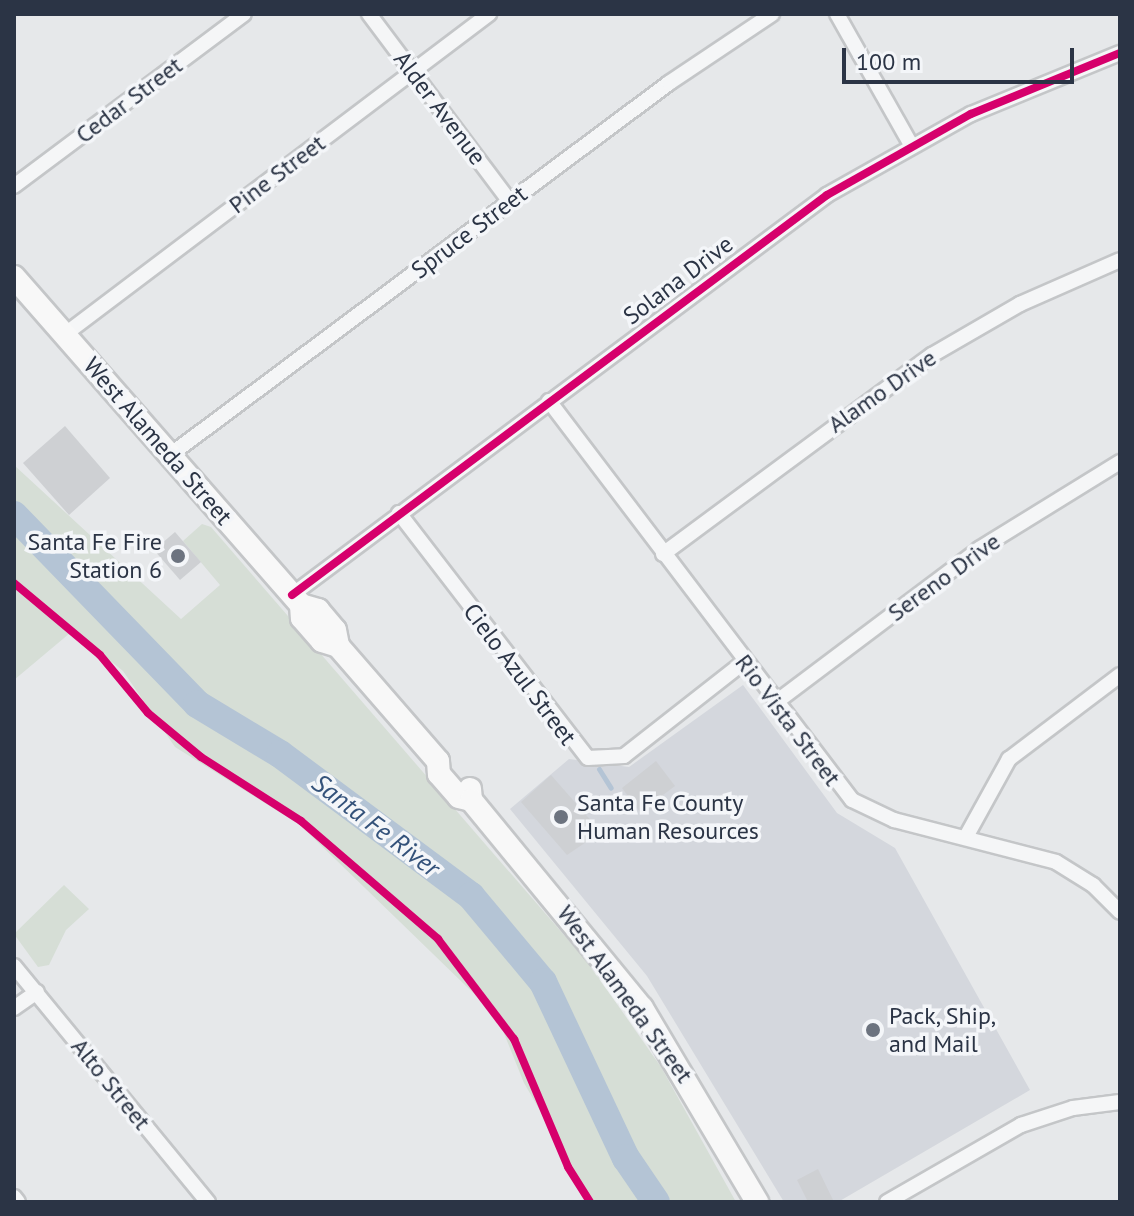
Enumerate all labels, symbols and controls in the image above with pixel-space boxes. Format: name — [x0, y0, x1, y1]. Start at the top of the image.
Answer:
scale bar — [846, 32, 1078, 82]
street label: Alder Avenue — [388, 45, 492, 171]
text: 100 m — [856, 46, 921, 77]
street label: Cedar Street — [70, 51, 188, 149]
street label: Pine Street — [223, 129, 331, 219]
street label: Spruce Street — [406, 179, 532, 285]
street label: Solana Drive — [618, 229, 738, 331]
street label: Alamo Drive — [822, 343, 942, 439]
street label: West Alameda Street — [77, 351, 239, 531]
street label: Sereno Drive — [882, 527, 1006, 627]
place label: Santa Fe Fire Station 6 — [28, 528, 162, 584]
marker: Santa Fe Fire Station 6 — [169, 547, 187, 565]
street label: Cielo Azul Street — [457, 597, 583, 751]
street label: Rio Vista Street — [729, 648, 847, 792]
water label: Santa Fe River — [306, 767, 446, 883]
place label: Santa Fe County Human Resources — [577, 789, 759, 845]
marker: Santa Fe County Human Resources — [552, 808, 570, 826]
street label: West Alameda Street — [551, 899, 699, 1089]
place label: Pack, Ship, and Mail — [889, 1002, 998, 1058]
marker: Pack, Ship, and Mail — [864, 1021, 882, 1039]
street label: Alto Street — [65, 1032, 157, 1136]

